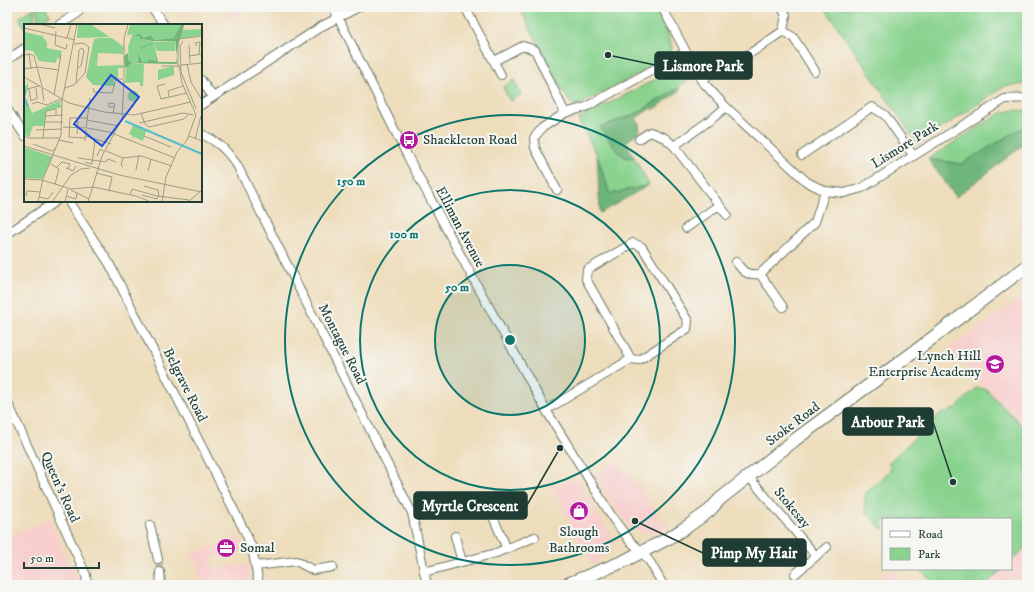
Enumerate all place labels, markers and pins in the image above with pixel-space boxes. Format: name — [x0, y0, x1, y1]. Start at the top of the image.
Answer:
callout: Lismore Park — [655, 52, 752, 79]
bus stop icon: Shackleton Road — [398, 129, 420, 151]
place label: Shackleton Road — [423, 131, 517, 149]
centre of rings — [503, 333, 517, 347]
place label: Lynch Hill Enterprise Academy — [868, 347, 982, 381]
school or university icon: Lynch Hill Enterprise Academy — [984, 353, 1006, 375]
callout: Arbour Park — [843, 408, 933, 435]
callout: Myrtle Crescent — [414, 492, 527, 519]
shop icon: Slough Bathrooms — [568, 500, 590, 522]
place label: Slough Bathrooms — [549, 523, 610, 557]
office icon: Somal — [215, 537, 237, 559]
place label: Somal — [240, 539, 276, 557]
callout: Pimp My Hair — [703, 539, 806, 566]

